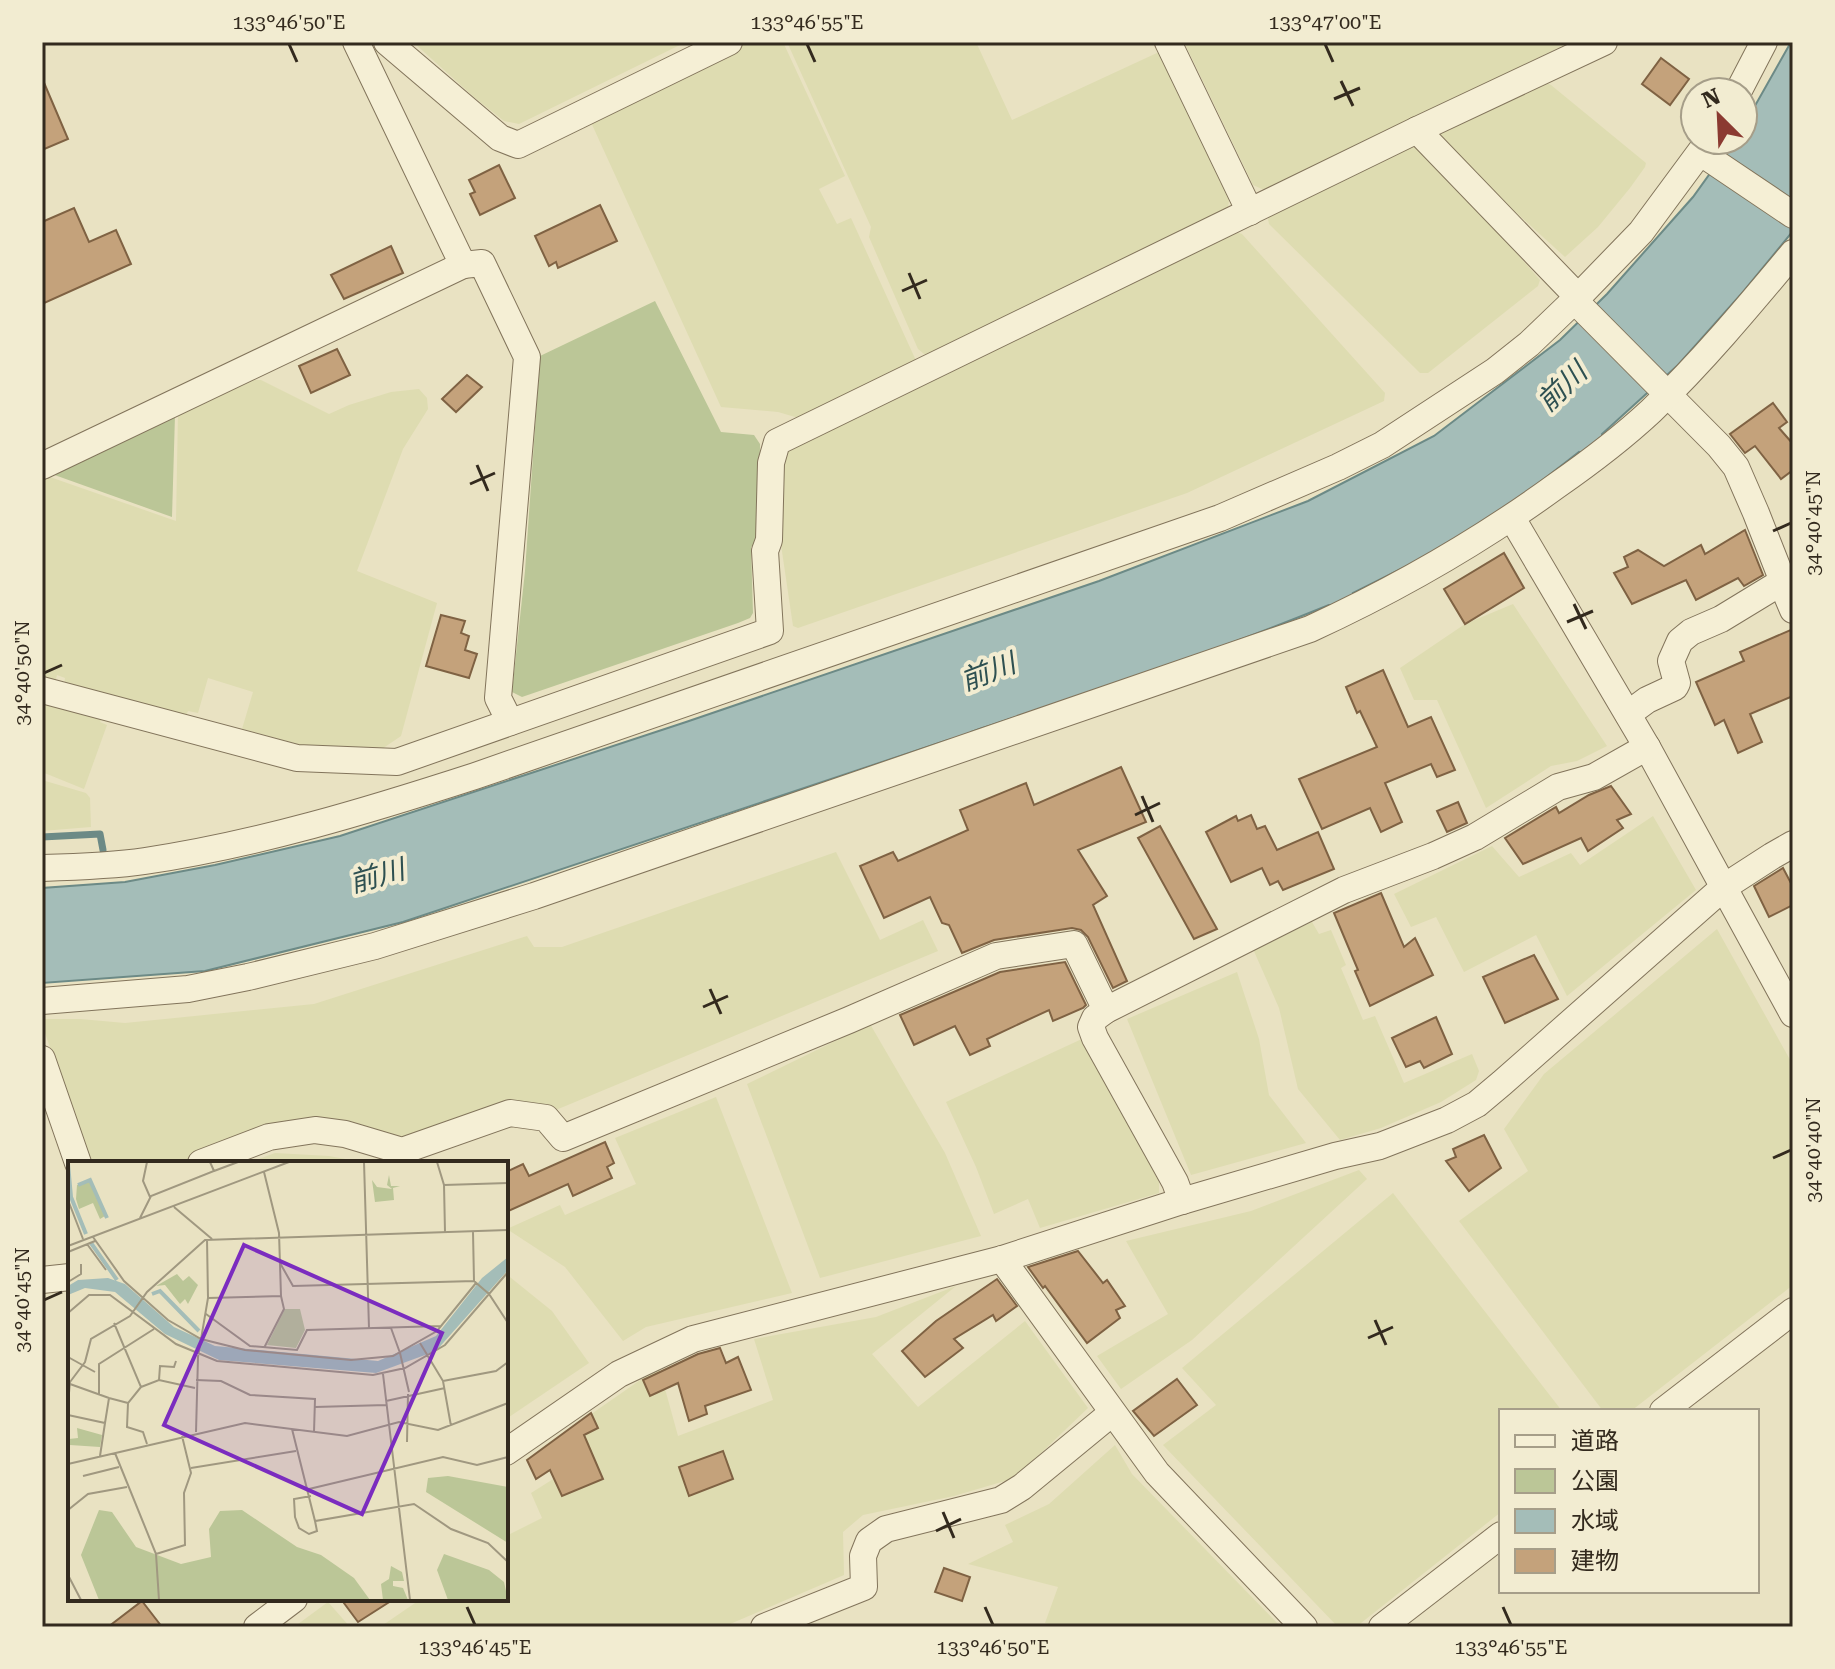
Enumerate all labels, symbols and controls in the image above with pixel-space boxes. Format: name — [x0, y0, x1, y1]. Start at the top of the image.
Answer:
text: 133°46'50"E — [232, 10, 346, 34]
text: 133°46'55"E — [750, 10, 864, 34]
text: 133°47'00"E — [1268, 10, 1382, 34]
north arrow — [1679, 76, 1759, 156]
text: N — [1698, 83, 1724, 113]
water label: 前川 — [1530, 354, 1596, 418]
text: 34°40'45"N — [1801, 470, 1825, 576]
text: 34°40'50"N — [10, 620, 34, 726]
water label: 前川 — [956, 645, 1023, 697]
water label: 前川 — [346, 852, 411, 900]
text: 34°40'40"N — [1801, 1097, 1825, 1203]
inset map — [68, 1161, 508, 1601]
text: 34°40'45"N — [10, 1247, 34, 1353]
legend — [1499, 1409, 1759, 1593]
text: 道路 — [1571, 1427, 1619, 1455]
text: 公園 — [1571, 1467, 1619, 1495]
text: 水域 — [1571, 1507, 1619, 1535]
text: 建物 — [1571, 1547, 1619, 1575]
text: 133°46'45"E — [418, 1635, 532, 1659]
text: 133°46'50"E — [936, 1635, 1050, 1659]
text: 133°46'55"E — [1454, 1635, 1568, 1659]

